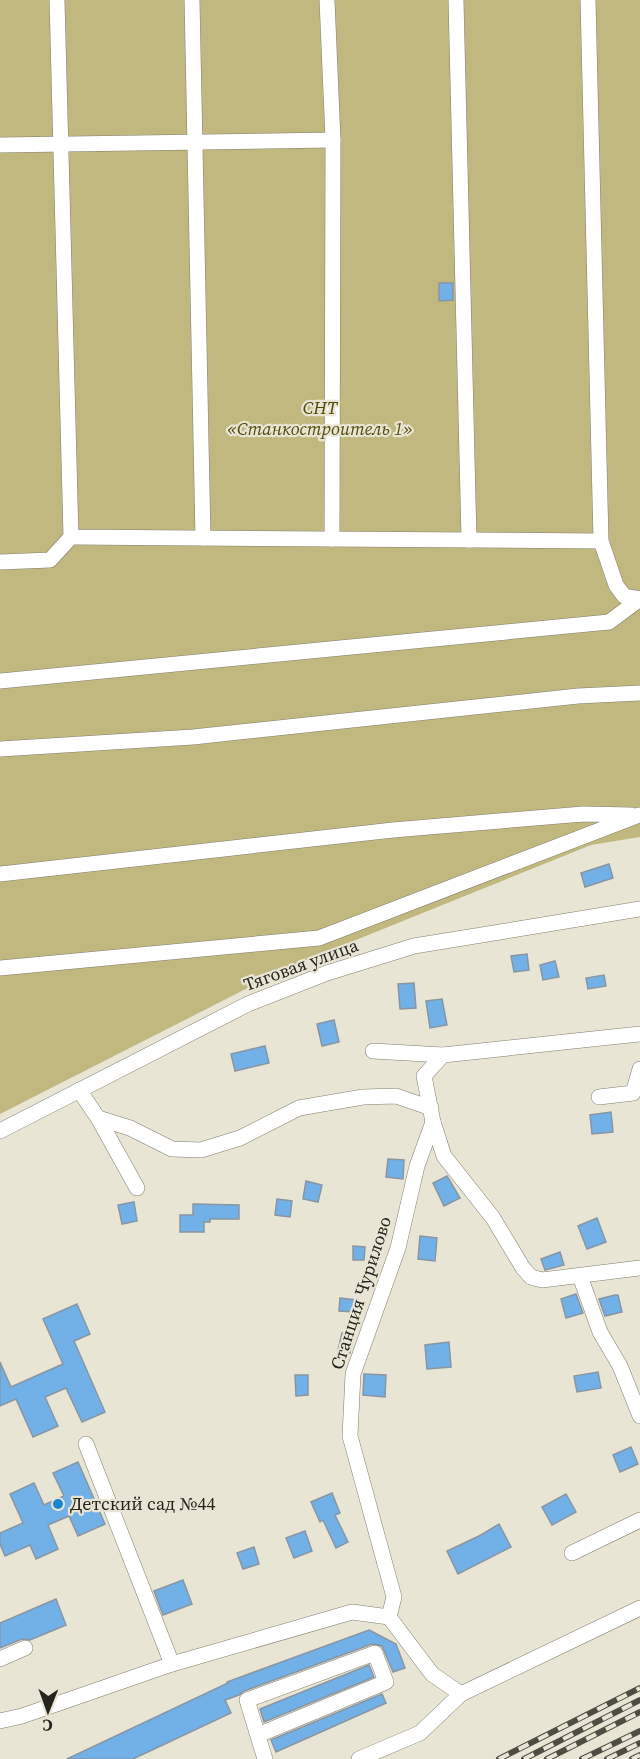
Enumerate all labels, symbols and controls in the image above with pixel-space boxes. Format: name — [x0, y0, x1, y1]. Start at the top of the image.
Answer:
park label: СНТ «Станкостроитель 1» — [227, 395, 413, 441]
street label: Тяговая улица — [240, 932, 362, 997]
street label: Станция Чурилово — [324, 1213, 397, 1373]
place label: Детский сад №44 — [70, 1491, 216, 1516]
marker: Детский сад №44 — [51, 1497, 65, 1511]
north arrow — [18, 1681, 78, 1741]
text: С — [43, 1715, 53, 1737]

